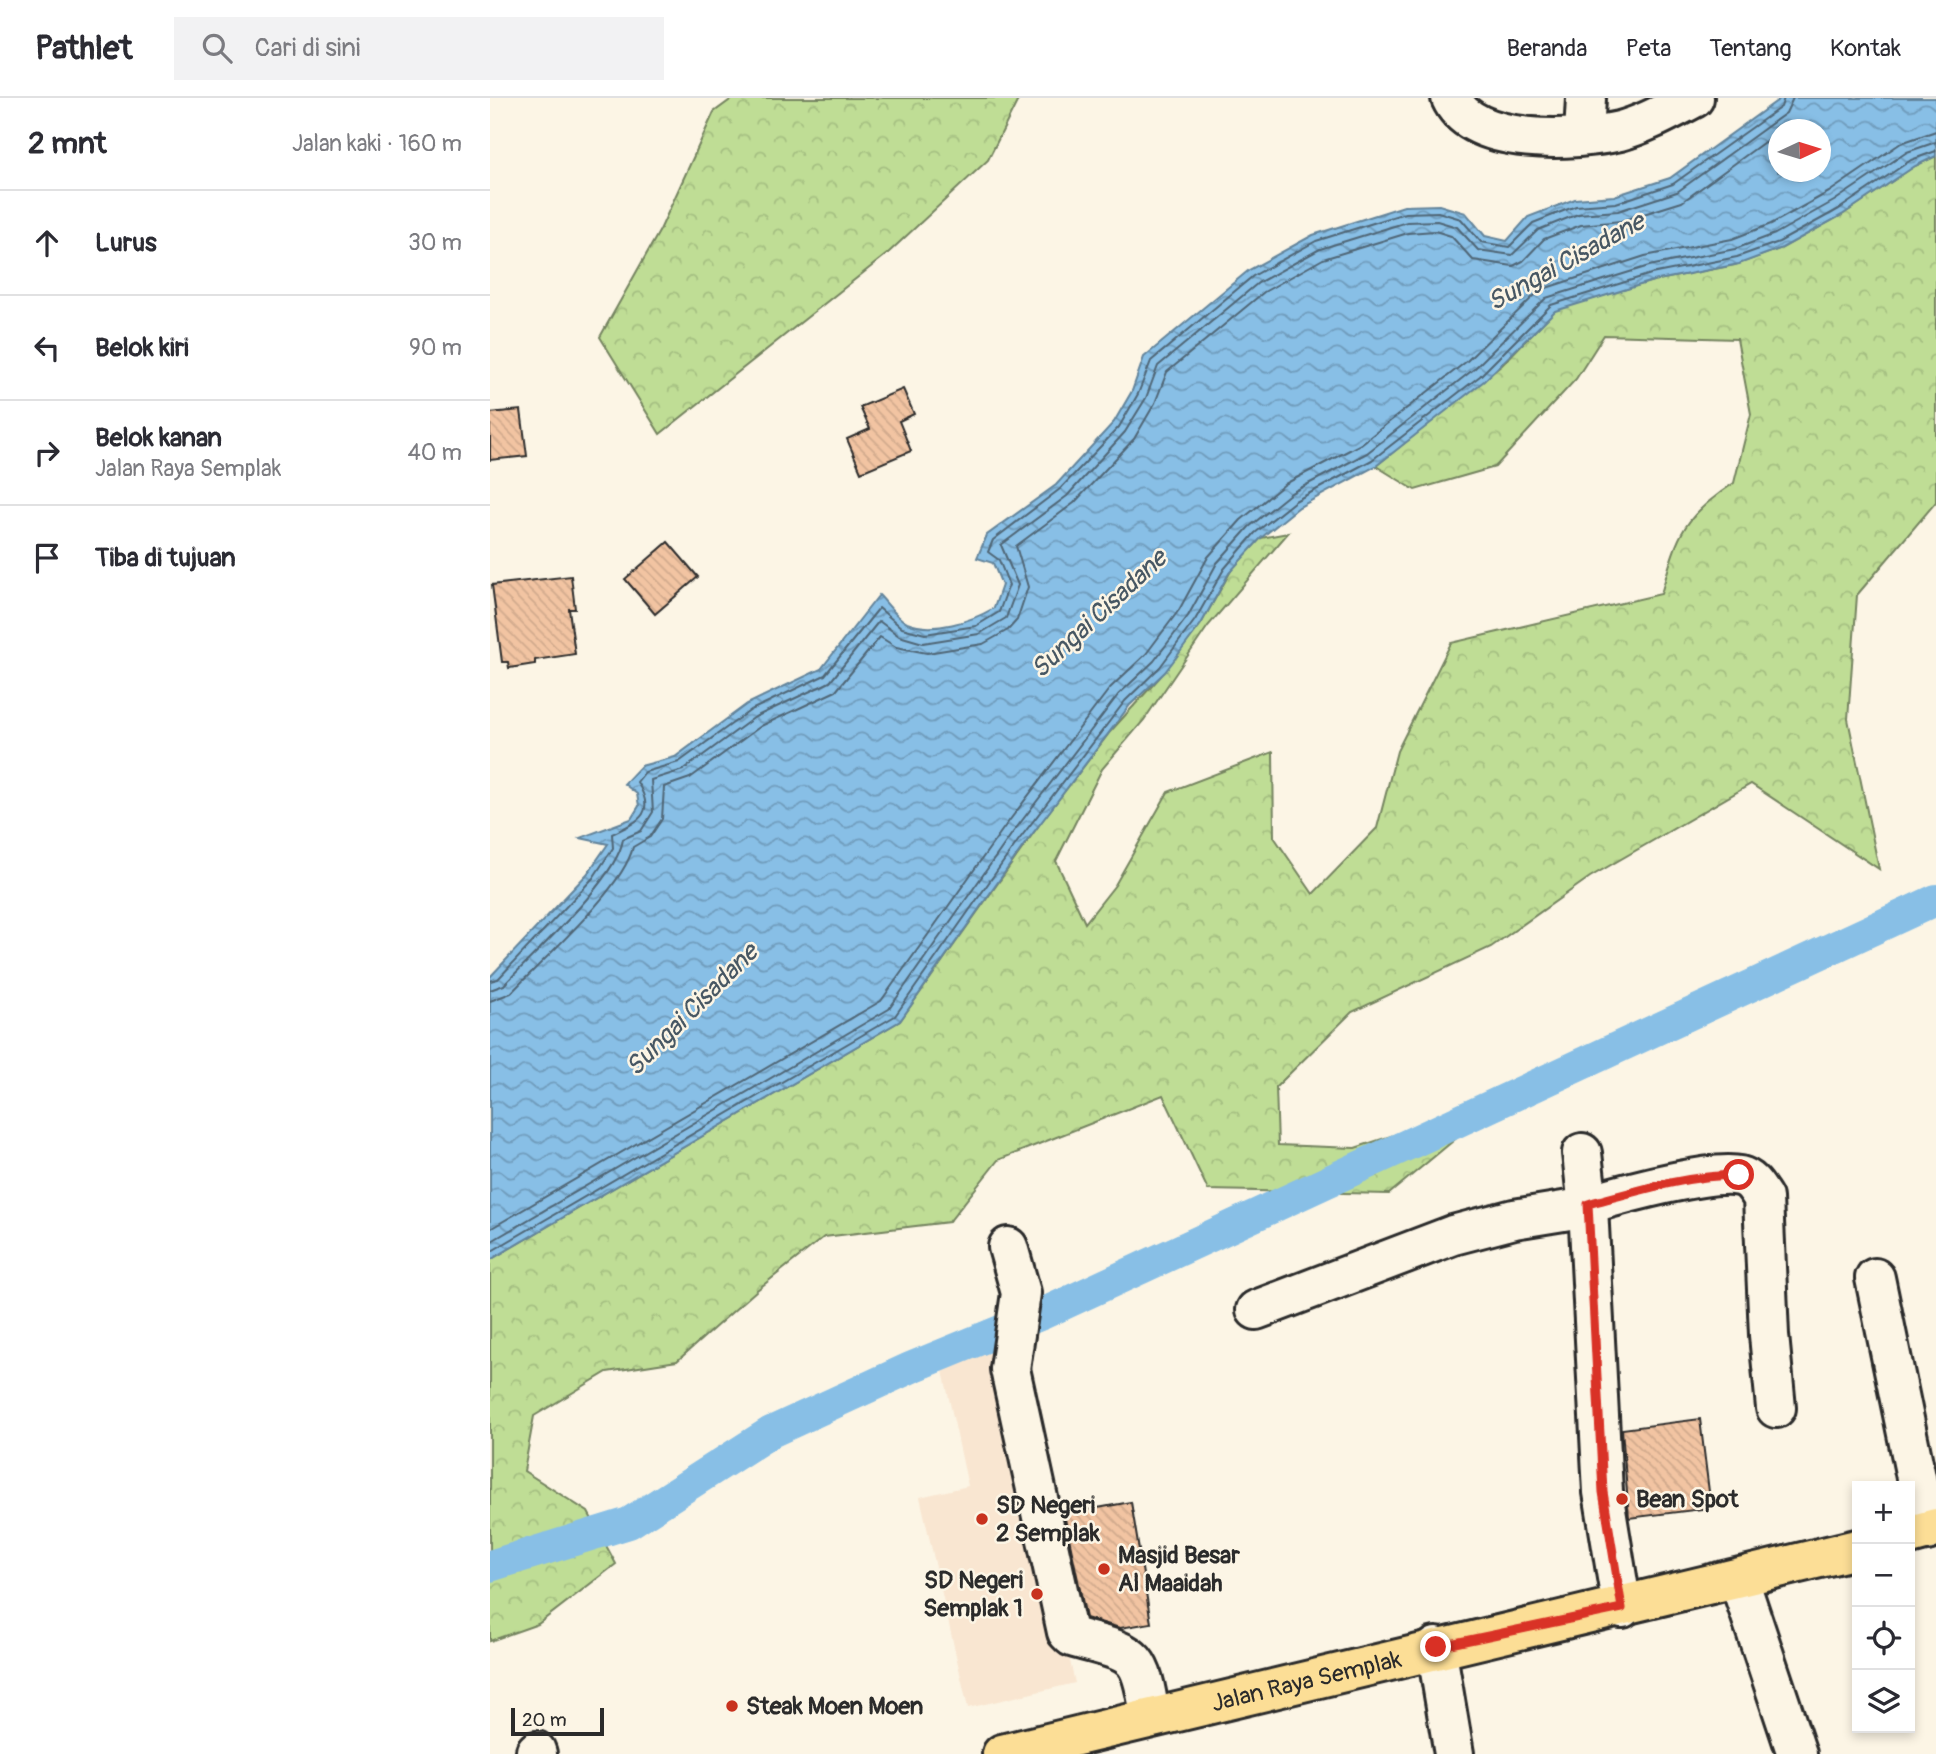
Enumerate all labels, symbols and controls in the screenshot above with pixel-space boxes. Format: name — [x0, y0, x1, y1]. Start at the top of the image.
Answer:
search box — [174, 17, 664, 80]
text: Pathlet — [35, 28, 132, 69]
icon: search — [198, 29, 236, 67]
text: Cari di sini — [254, 32, 360, 64]
text: Beranda — [1506, 34, 1587, 63]
text: Peta — [1625, 34, 1671, 63]
text: Tentang — [1709, 34, 1792, 63]
text: Kontak — [1830, 34, 1901, 63]
north arrow — [1768, 119, 1831, 182]
text: 2 mnt — [28, 125, 107, 162]
text: Jalan kaki · 160 m — [292, 129, 462, 158]
water label: Sungai Cisadane — [1482, 205, 1652, 318]
icon: ahead — [28, 224, 66, 262]
text: Lurus — [95, 227, 157, 259]
text: 30 m — [408, 228, 462, 257]
icon: left — [28, 329, 66, 367]
text: Belok kiri — [95, 332, 189, 364]
text: 90 m — [409, 333, 462, 362]
text: Belok kanan — [95, 422, 222, 454]
icon: right — [28, 434, 66, 472]
text: 40 m — [408, 438, 462, 467]
text: Jalan Raya Semplak — [95, 454, 281, 483]
icon: arrive — [28, 539, 66, 577]
water label: Sungai Cisadane — [1024, 541, 1175, 685]
text: Tiba di tujuan — [95, 542, 236, 574]
water label: Sungai Cisadane — [619, 936, 766, 1083]
route start — [1723, 1159, 1754, 1190]
map controls — [1852, 1481, 1915, 1733]
button: + — [1852, 1481, 1915, 1544]
place label: Bean Spot — [1636, 1485, 1740, 1514]
place label: SD Negeri 2 Semplak — [996, 1491, 1101, 1548]
marker: Bean Spot — [1614, 1491, 1630, 1507]
marker: SD Negeri 2 Semplak — [974, 1511, 990, 1527]
place label: Masjid Besar Al Maaidah — [1118, 1541, 1240, 1598]
button: − — [1852, 1544, 1915, 1607]
marker: Masjid Besar Al Maaidah — [1096, 1561, 1112, 1577]
place label: SD Negeri Semplak 1 — [923, 1566, 1023, 1623]
marker: SD Negeri Semplak 1 — [1029, 1586, 1045, 1602]
button: locate — [1852, 1607, 1915, 1670]
route end — [1420, 1631, 1451, 1662]
street label: Jalan Raya Semplak — [1208, 1644, 1404, 1718]
button: layers — [1852, 1670, 1915, 1733]
place label: Steak Moen Moen — [746, 1692, 923, 1721]
marker: Steak Moen Moen — [724, 1698, 740, 1714]
scale bar — [511, 1705, 604, 1737]
text: 20 m — [522, 1708, 567, 1732]

